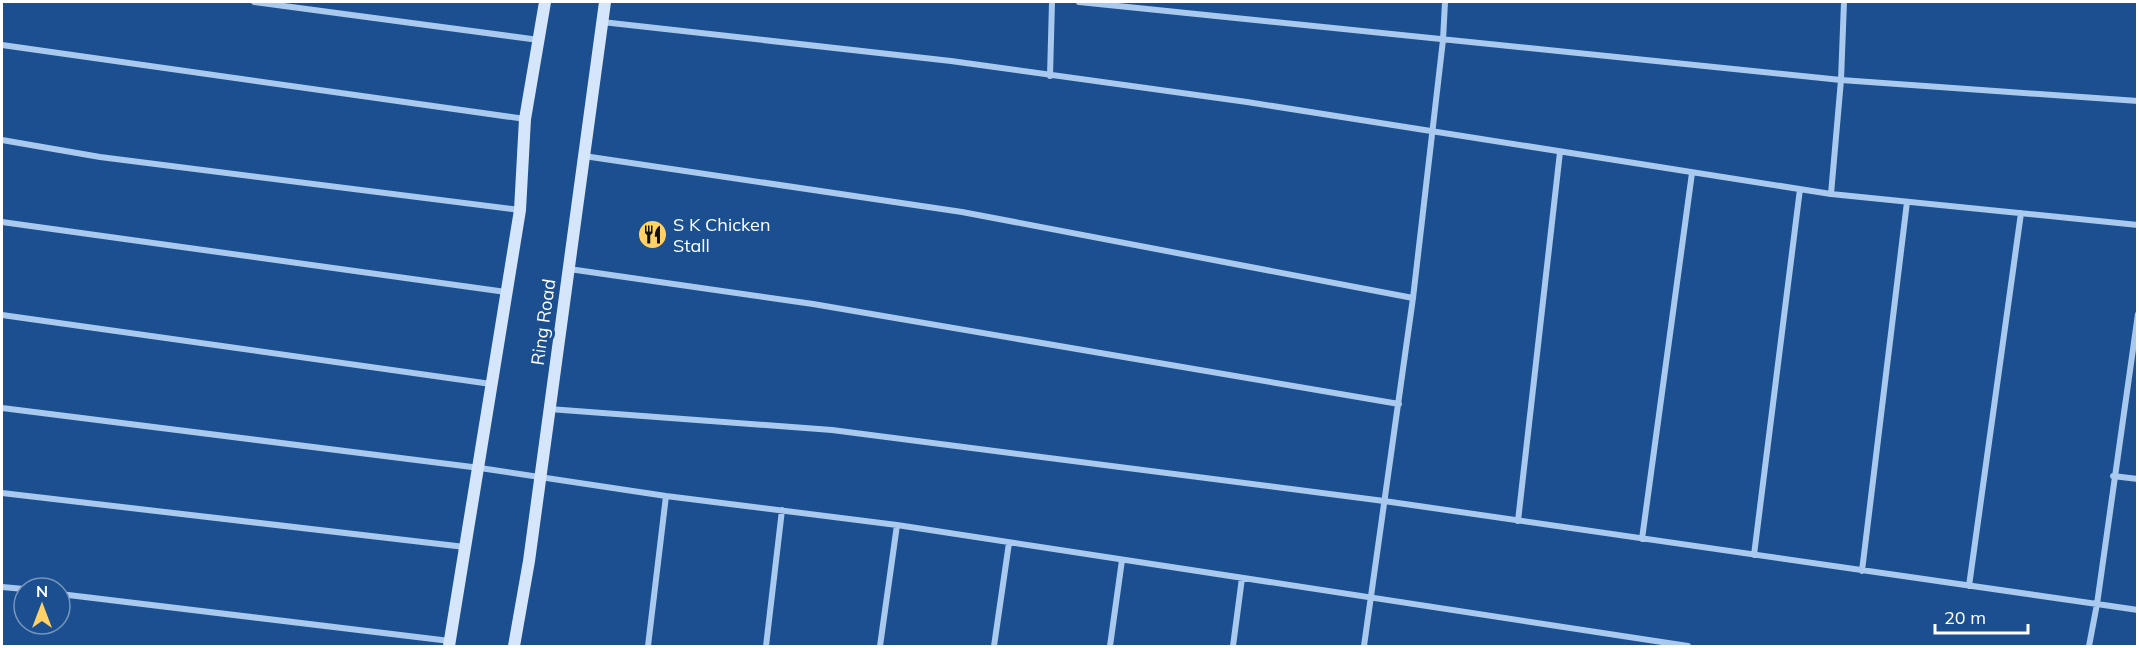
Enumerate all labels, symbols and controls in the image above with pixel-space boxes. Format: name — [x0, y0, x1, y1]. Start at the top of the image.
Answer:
place label: S K Chicken Stall — [673, 213, 770, 257]
restaurant icon: S K Chicken Stall — [636, 218, 668, 250]
street label: Ring Road — [526, 277, 560, 367]
north arrow — [12, 576, 72, 636]
text: N — [36, 581, 48, 601]
scale bar — [1935, 597, 2028, 635]
text: 20 m — [1944, 606, 1986, 629]

